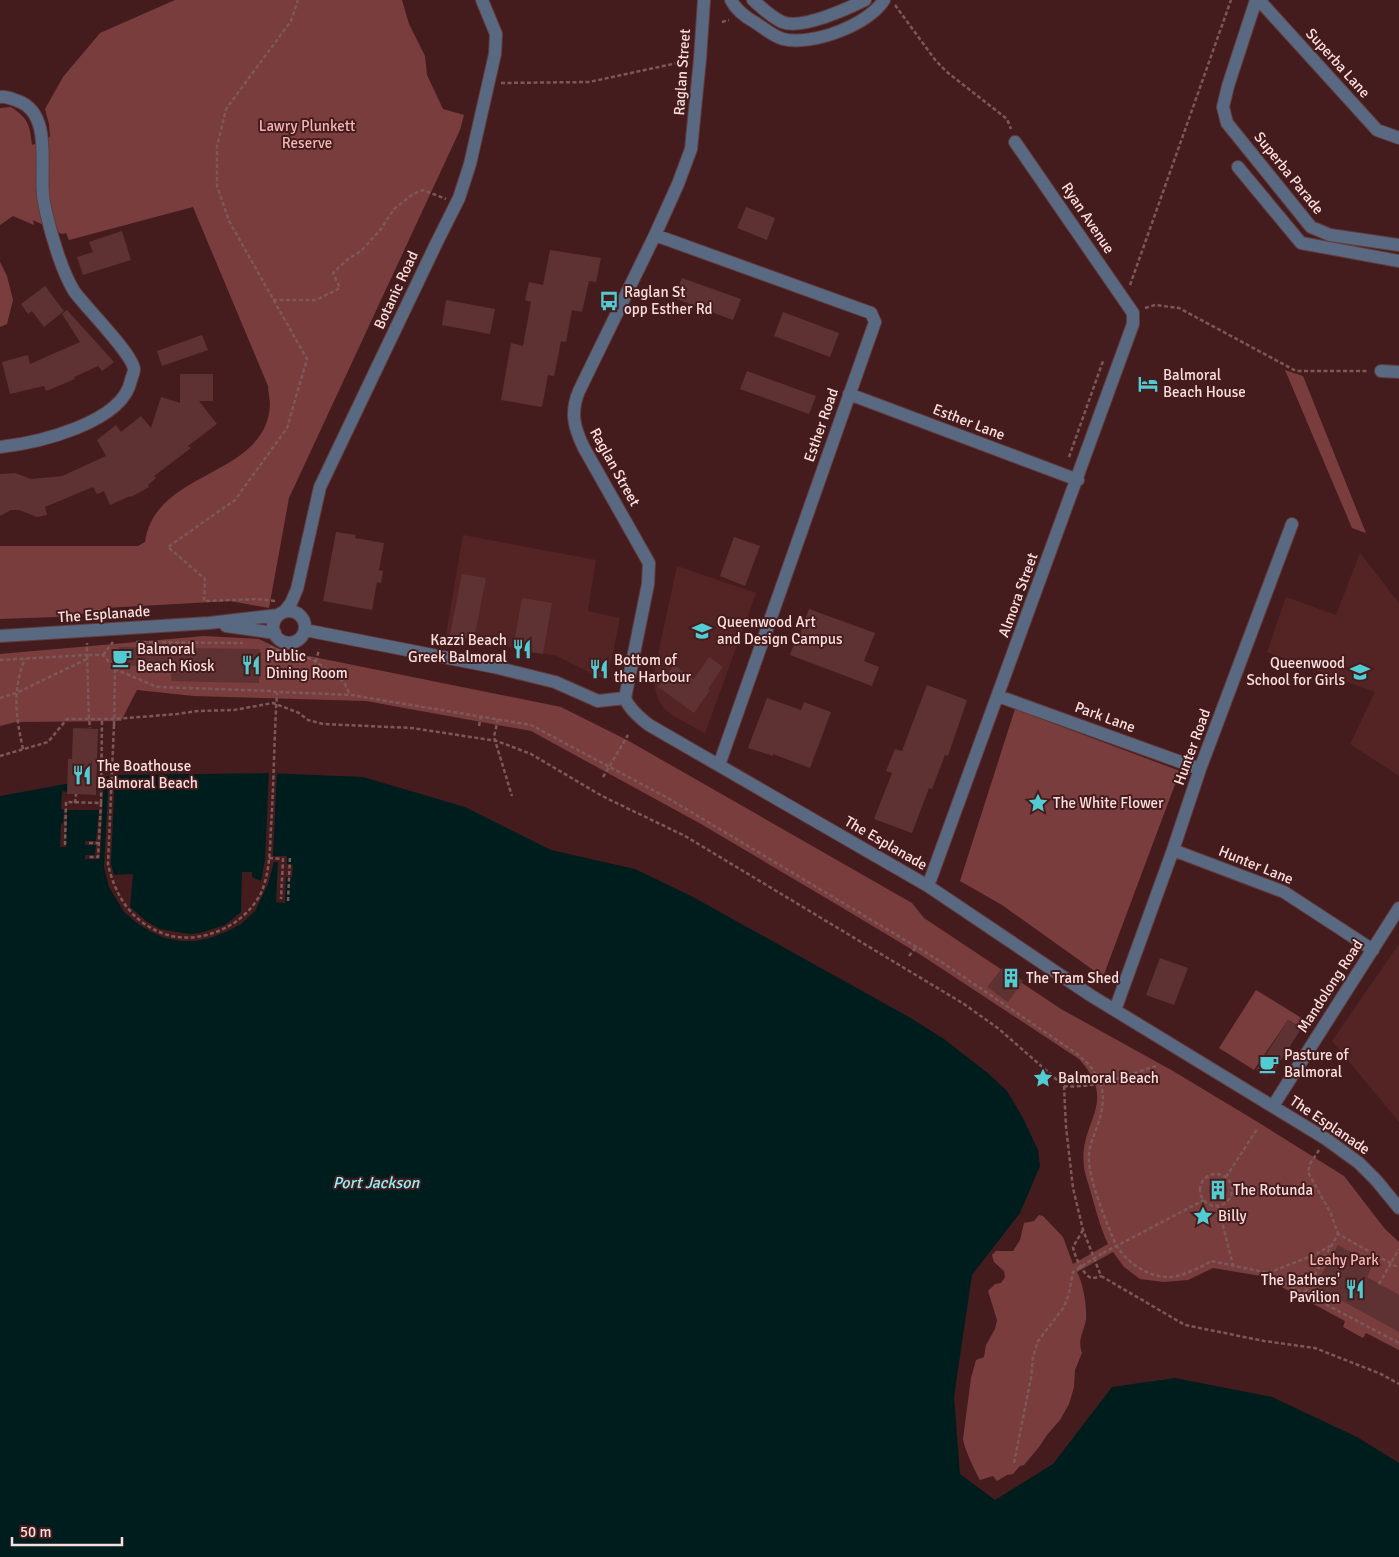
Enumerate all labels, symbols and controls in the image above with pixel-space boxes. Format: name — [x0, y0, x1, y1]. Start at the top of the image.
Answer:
street label: Superba Lane — [1302, 25, 1374, 101]
street label: Raglan Street — [670, 28, 694, 116]
park label: Lawry Plunkett Reserve — [259, 117, 355, 152]
street label: Superba Parade — [1250, 128, 1328, 218]
street label: Ryan Avenue — [1058, 179, 1118, 257]
street label: Botanic Road — [370, 248, 422, 332]
place label: Raglan St opp Esther Rd — [624, 283, 713, 318]
bus stop icon: Raglan St opp Esther Rd — [598, 290, 620, 312]
place label: Balmoral Beach House — [1163, 366, 1246, 401]
hotel icon: Balmoral Beach House — [1137, 373, 1159, 395]
street label: Esther Road — [800, 386, 842, 464]
street label: Esther Lane — [930, 400, 1008, 444]
street label: Raglan Street — [586, 425, 644, 509]
street label: Almora Street — [994, 550, 1042, 640]
street label: The Esplanade — [57, 602, 151, 626]
place label: Queenwood Art and Design Campus — [717, 613, 843, 648]
school or university icon: Queenwood Art and Design Campus — [691, 620, 713, 642]
place label: Kazzi Beach Greek Balmoral — [408, 631, 507, 666]
restaurant icon: Kazzi Beach Greek Balmoral — [511, 638, 533, 660]
place label: Balmoral Beach Kiosk — [137, 640, 215, 675]
cafe icon: Balmoral Beach Kiosk — [111, 647, 133, 669]
place label: Public Dining Room — [266, 647, 348, 682]
place label: Bottom of the Harbour — [614, 651, 691, 686]
restaurant icon: Public Dining Room — [240, 654, 262, 676]
place label: Queenwood School for Girls — [1246, 654, 1345, 689]
restaurant icon: Bottom of the Harbour — [588, 658, 610, 680]
school or university icon: Queenwood School for Girls — [1349, 661, 1371, 683]
street label: Park Lane — [1072, 698, 1138, 736]
street label: Hunter Road — [1170, 706, 1214, 788]
place label: The Boathouse Balmoral Beach — [97, 757, 198, 792]
restaurant icon: The Boathouse Balmoral Beach — [71, 764, 93, 786]
place icon: The White Flower — [1027, 792, 1049, 814]
place label: The White Flower — [1053, 794, 1164, 812]
street label: The Esplanade — [841, 812, 931, 874]
street label: Hunter Lane — [1216, 842, 1296, 888]
street label: Mandolong Road — [1293, 936, 1367, 1036]
building icon: The Tram Shed — [1000, 967, 1022, 989]
place label: The Tram Shed — [1026, 969, 1119, 987]
place label: Pasture of Balmoral — [1284, 1046, 1350, 1081]
cafe icon: Pasture of Balmoral — [1258, 1053, 1280, 1075]
place icon: Balmoral Beach — [1032, 1067, 1054, 1089]
place label: Balmoral Beach — [1058, 1069, 1159, 1087]
street label: The Esplanade — [1287, 1092, 1373, 1158]
water label: Port Jackson — [333, 1173, 421, 1193]
building icon: The Rotunda — [1207, 1179, 1229, 1201]
place label: The Rotunda — [1233, 1181, 1313, 1199]
place icon: Billy — [1192, 1205, 1214, 1227]
place label: Billy — [1218, 1207, 1247, 1225]
park label: Leahy Park — [1309, 1251, 1379, 1269]
place label: The Bathers' Pavilion — [1261, 1271, 1340, 1306]
restaurant icon: The Bathers' Pavilion — [1344, 1278, 1366, 1300]
scale bar — [12, 1514, 122, 1546]
text: 50 m — [20, 1523, 51, 1541]

